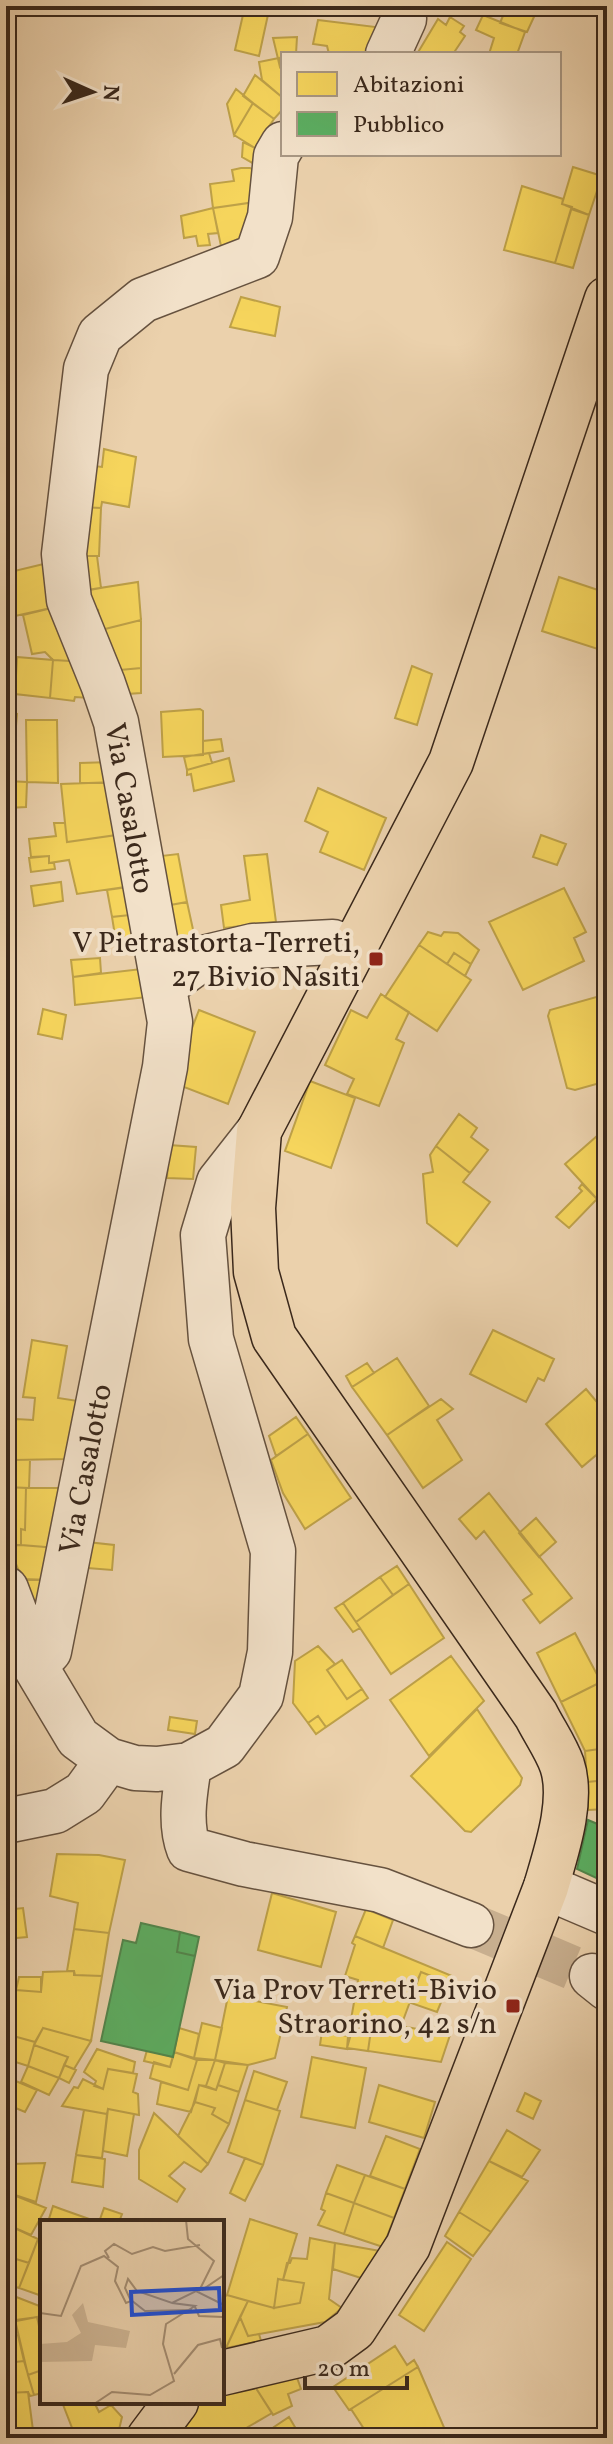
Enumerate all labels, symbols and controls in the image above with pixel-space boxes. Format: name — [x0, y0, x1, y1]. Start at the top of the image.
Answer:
north arrow — [52, 52, 132, 132]
legend — [281, 52, 561, 156]
text: Abitazioni — [353, 69, 464, 103]
text: N — [94, 84, 125, 102]
text: Pubblico — [353, 109, 444, 143]
street label: Via Casalotto — [92, 720, 164, 897]
place label: V Pietrastorta-Terreti, 27 Bivio Nasiti — [72, 923, 360, 999]
marker: V Pietrastorta-Terreti, 27 Bivio Nasiti — [367, 950, 385, 968]
street label: Via Casalotto — [50, 1381, 124, 1558]
place label: Via Prov Terreti-Bivio Straorino, 42 s/n — [213, 1970, 497, 2046]
marker: Via Prov Terreti-Bivio Straorino, 42 s/n — [504, 1997, 522, 2015]
inset map — [40, 2220, 224, 2404]
scale bar — [305, 2340, 407, 2390]
text: 20 m — [317, 2353, 370, 2387]

